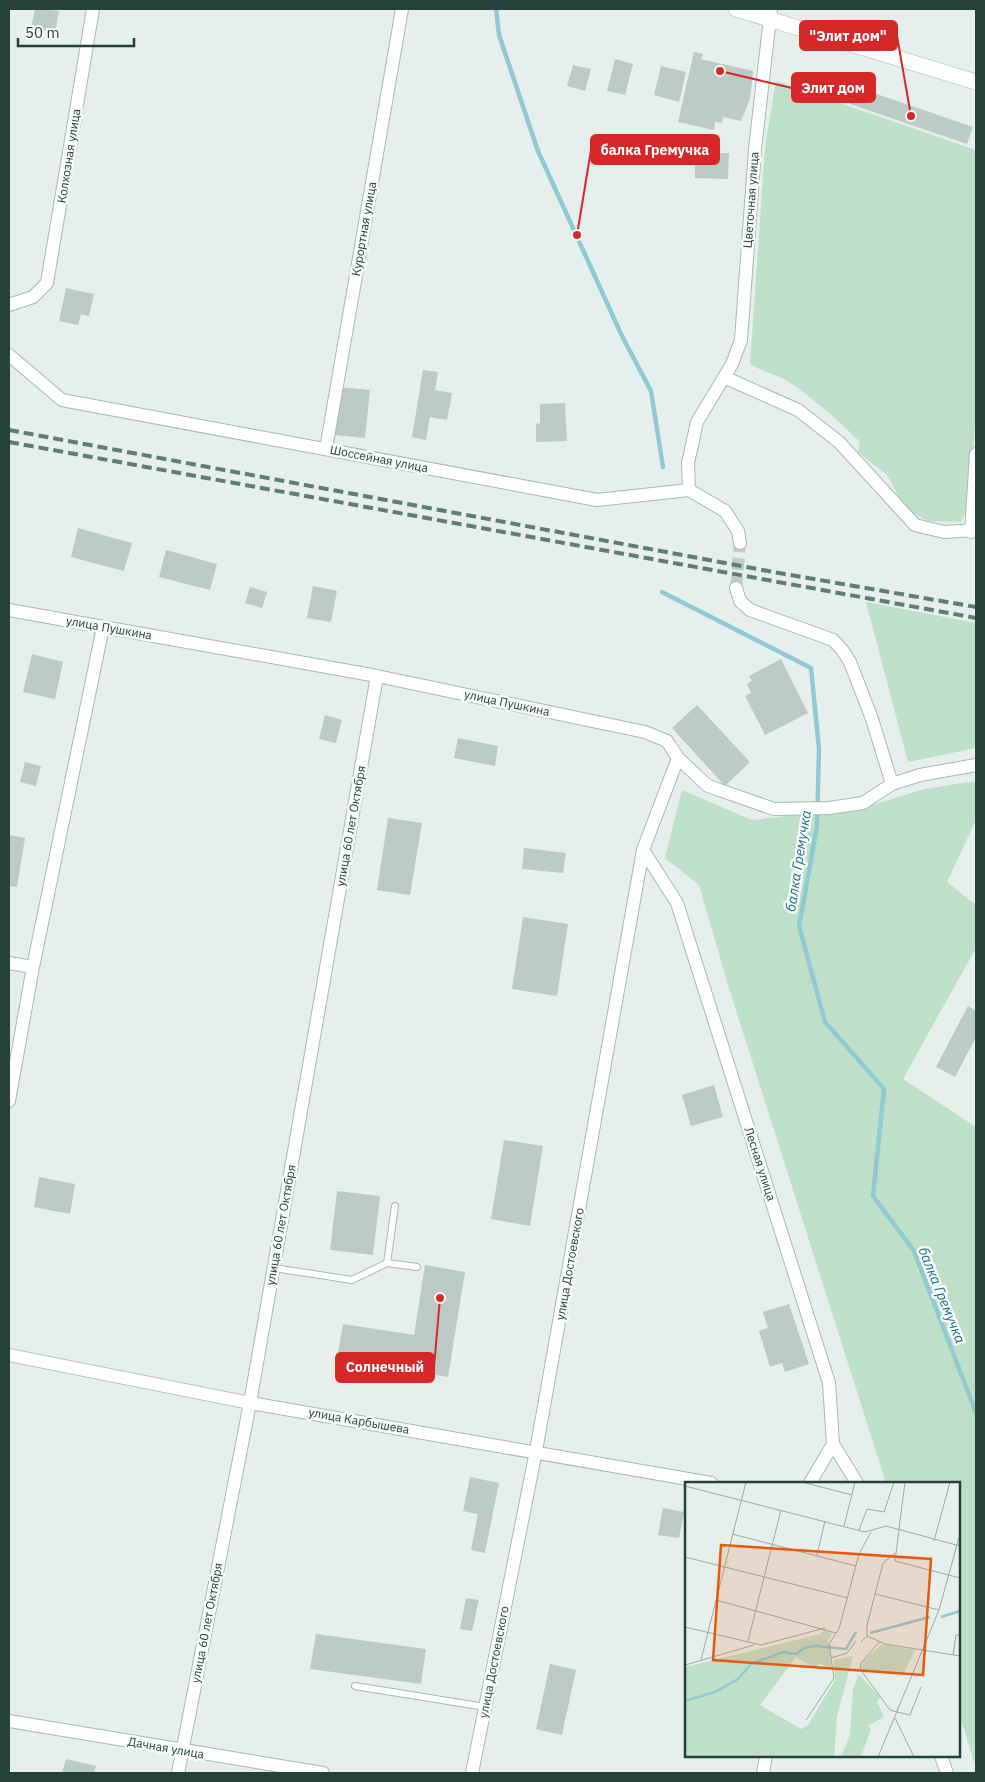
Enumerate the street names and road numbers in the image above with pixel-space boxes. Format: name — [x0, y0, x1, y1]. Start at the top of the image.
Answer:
street label: Колхозная улица — [54, 107, 83, 204]
street label: Цветочная улица — [740, 151, 761, 249]
street label: Курортная улица — [348, 180, 379, 277]
street label: Шоссейная улица — [329, 442, 430, 475]
street label: улица Пушкина — [65, 613, 154, 643]
street label: улица Пушкина — [463, 686, 552, 719]
street label: улица 60 лет Октября — [333, 764, 369, 887]
street label: Лесная улица — [741, 1125, 780, 1203]
street label: улица 60 лет Октября — [263, 1163, 299, 1286]
street label: улица Достоевского — [552, 1206, 587, 1321]
street label: улица Карбышева — [308, 1404, 411, 1437]
street label: улица 60 лет Октября — [187, 1561, 226, 1684]
street label: улица Достоевского — [475, 1604, 512, 1719]
street label: Дачная улица — [127, 1733, 206, 1762]

